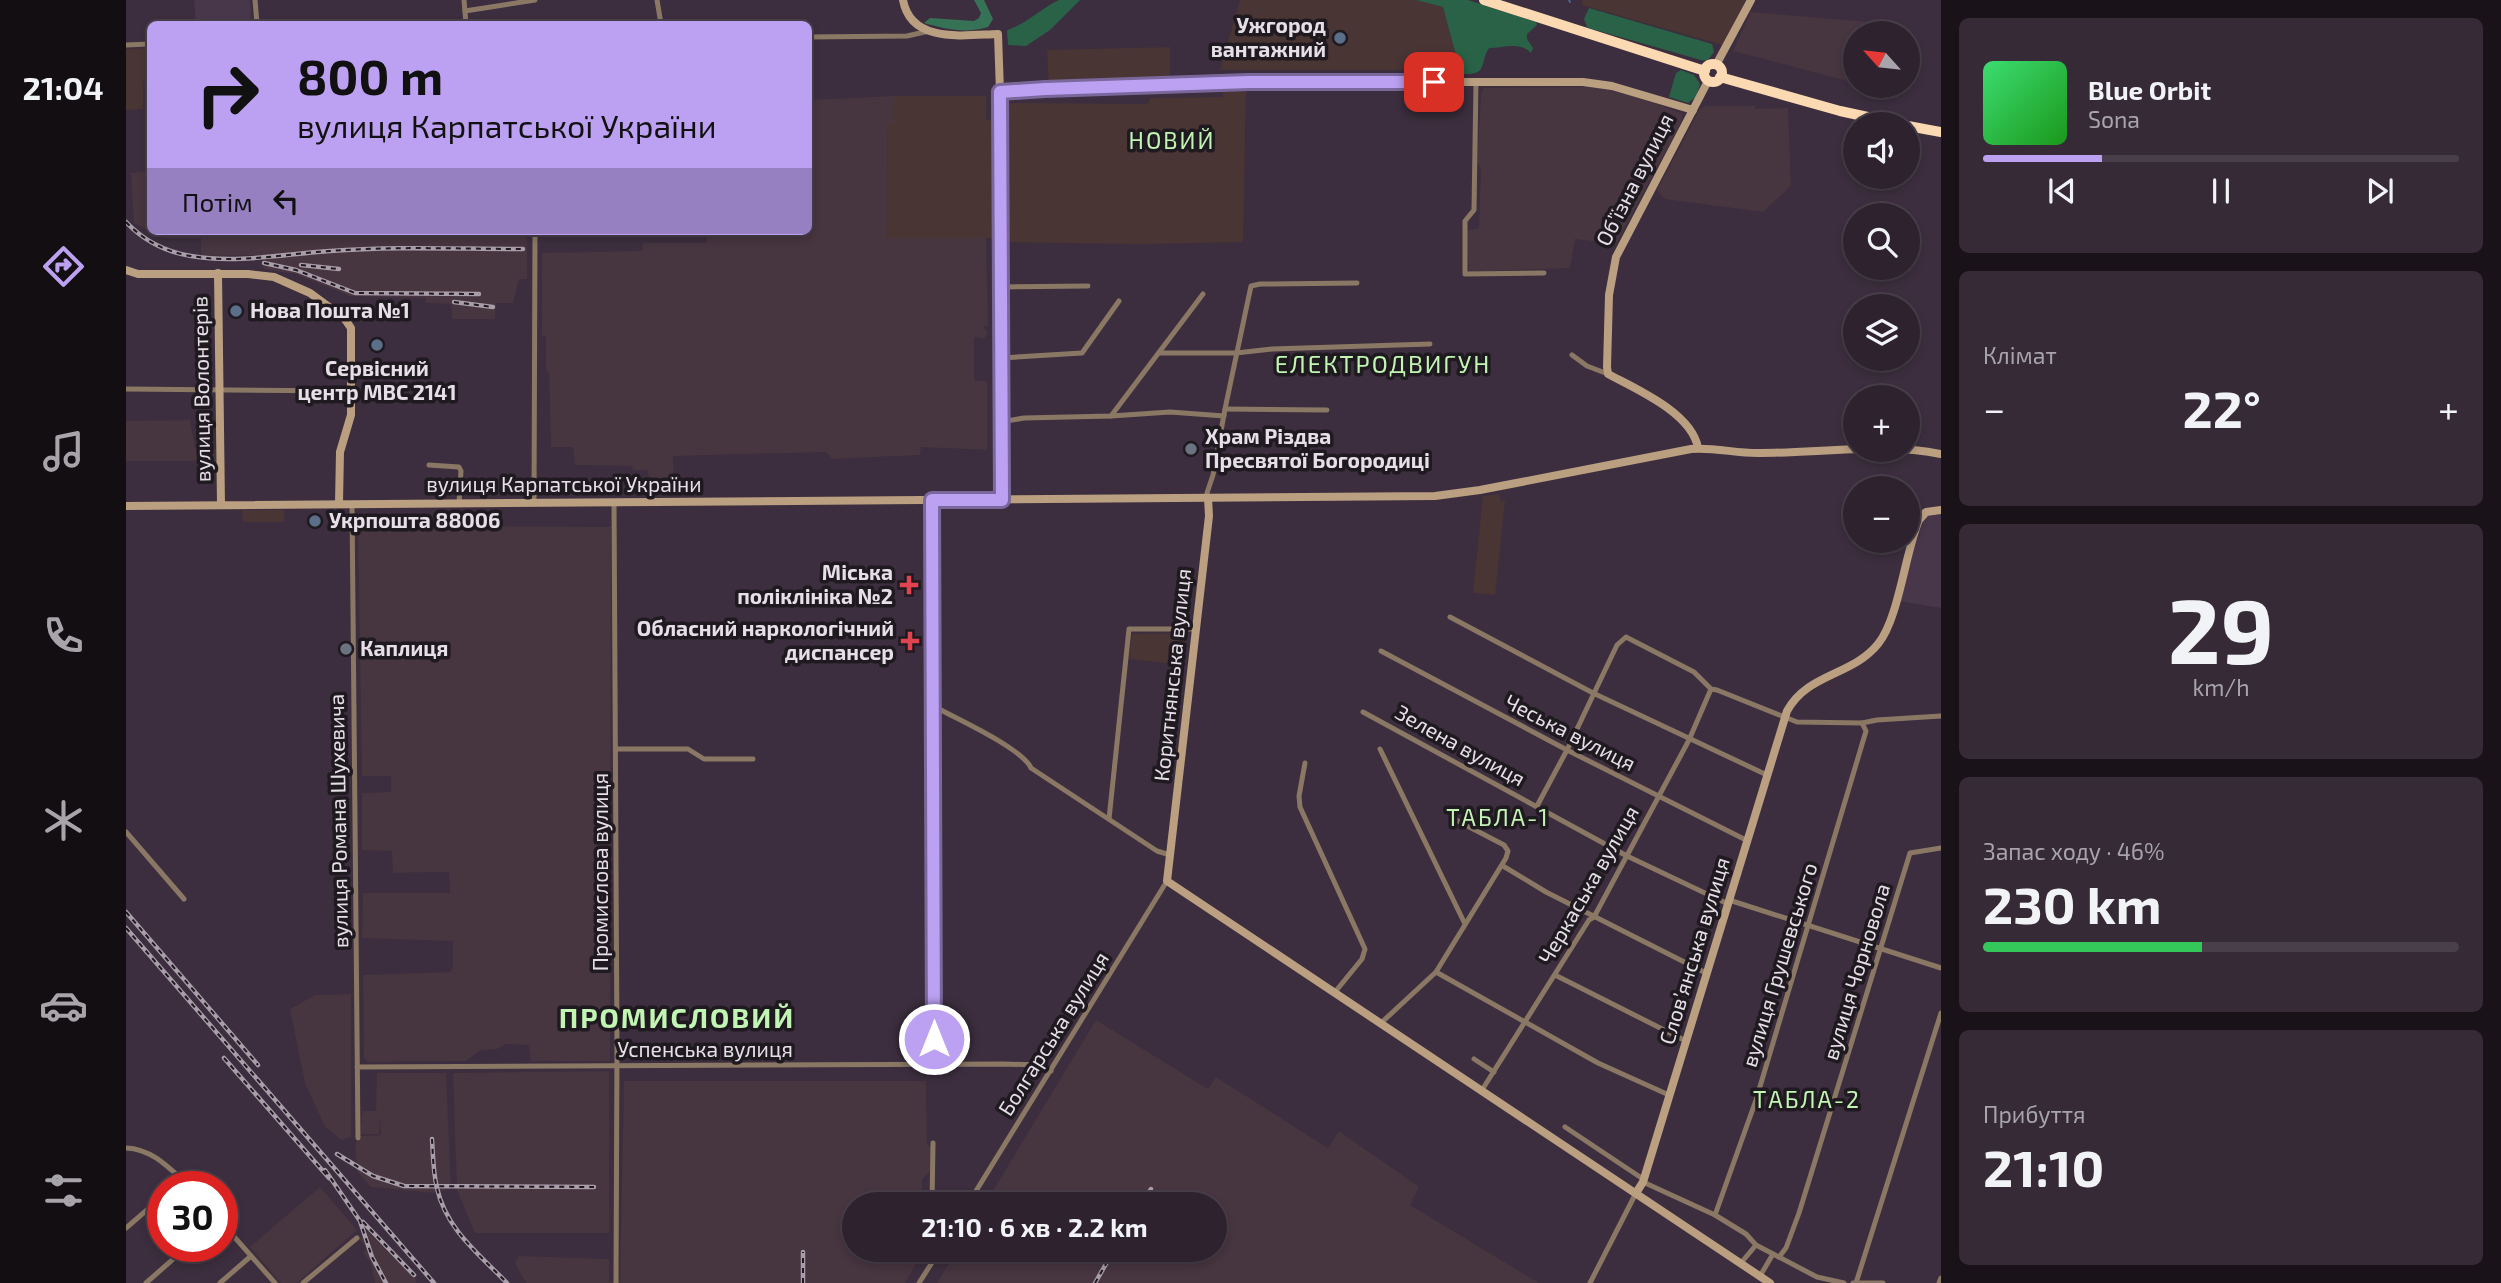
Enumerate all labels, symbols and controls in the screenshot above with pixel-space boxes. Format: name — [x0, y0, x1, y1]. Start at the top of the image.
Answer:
place label: Ужгород вантажний — [1211, 12, 1326, 61]
north arrow — [1843, 21, 1920, 98]
map controls — [1843, 21, 1920, 553]
marker: Ужгород вантажний — [1332, 30, 1348, 46]
text: 800 m — [297, 46, 443, 105]
icon: right — [182, 49, 273, 140]
pin — [1404, 52, 1464, 112]
icon: arrive — [1415, 63, 1453, 101]
text: 21:04 — [22, 68, 104, 106]
text: Blue Orbit — [2088, 74, 2211, 105]
text: Sona — [2088, 105, 2140, 133]
text: вулиця Карпатської України — [297, 106, 717, 144]
street label: Обʼїзна вулиця — [1590, 109, 1679, 250]
button: sound — [1843, 112, 1920, 189]
district label: НОВИЙ — [1129, 126, 1215, 154]
icon: previous — [2043, 172, 2081, 210]
icon: pause — [2202, 172, 2240, 210]
icon: next — [2361, 172, 2399, 210]
icon: left — [267, 182, 305, 220]
text: Потім — [182, 186, 253, 217]
button: search — [1843, 203, 1920, 280]
icon: directions — [39, 242, 88, 291]
button: layers — [1843, 294, 1920, 371]
street label: вулиця Волонтерів — [186, 296, 216, 482]
place label: Нова Пошта №1 — [250, 297, 410, 322]
marker: Нова Пошта №1 — [228, 303, 244, 319]
marker: Сервісний центр МВС 2141 — [369, 337, 385, 353]
text: Клімат — [1983, 341, 2057, 369]
district label: ЕЛЕКТРОДВИГУН — [1275, 349, 1491, 378]
place label: Сервісний центр МВС 2141 — [297, 355, 457, 404]
text: 22° — [2182, 376, 2261, 438]
button: + — [1843, 385, 1920, 462]
text: − — [1983, 385, 2005, 431]
text: + — [2438, 385, 2459, 431]
place label: Храм Різдва Пресвятої Богородиці — [1205, 423, 1430, 472]
icon: music — [39, 427, 88, 476]
marker: Храм Різдва Пресвятої Богородиці — [1183, 441, 1199, 457]
street label: вулиця Карпатської України — [426, 471, 702, 497]
button: − — [1843, 476, 1920, 553]
place label: Укрпошта 88006 — [329, 507, 500, 532]
marker: Укрпошта 88006 — [307, 513, 323, 529]
place label: Міська поліклініка №2 — [737, 559, 893, 608]
street label: Коритнянська вулиця — [1148, 567, 1196, 783]
text: 29 — [2168, 573, 2274, 682]
marker: Міська поліклініка №2 — [899, 575, 919, 595]
icon: phone — [39, 611, 88, 660]
place label: Обласний наркологічний диспансер — [637, 615, 894, 664]
marker: Обласний наркологічний диспансер — [900, 631, 920, 651]
place label: Каплиця — [360, 635, 448, 660]
marker: Каплиця — [338, 641, 354, 657]
text: km/h — [2192, 673, 2250, 701]
street label: Чеська вулиця — [1501, 688, 1640, 776]
street label: вулиця Романа Шухевича — [323, 694, 353, 948]
street label: Зелена вулиця — [1391, 699, 1530, 792]
street label: Промислова вулиця — [587, 773, 613, 971]
icon: climate — [39, 796, 88, 845]
street label: Черкаська вулиця — [1532, 801, 1644, 968]
district label: ТАБЛА-1 — [1446, 803, 1550, 831]
text: Запас ходу · 46% — [1983, 837, 2165, 865]
street label: Словʼянська вулиця — [1653, 854, 1735, 1047]
street label: вулиця Грушевського — [1736, 859, 1823, 1070]
text: 230 km — [1983, 872, 2162, 934]
street label: вулиця Чорновола — [1817, 880, 1895, 1063]
street label: Болгарська вулиця — [992, 947, 1114, 1120]
icon: car — [39, 981, 88, 1030]
district label: ПРОМИСЛОВИЙ — [559, 1000, 795, 1034]
position arrow — [897, 1002, 971, 1076]
street label: Успенська вулиця — [617, 1036, 793, 1062]
district label: ТАБЛА-2 — [1753, 1085, 1861, 1113]
text: Прибуття — [1983, 1100, 2086, 1128]
text: 21:10 — [1983, 1135, 2104, 1197]
icon: filters — [39, 1166, 88, 1215]
speed limit sign: 30 — [147, 1171, 238, 1262]
text: 21:10 · 6 хв · 2.2 km — [921, 1211, 1148, 1242]

